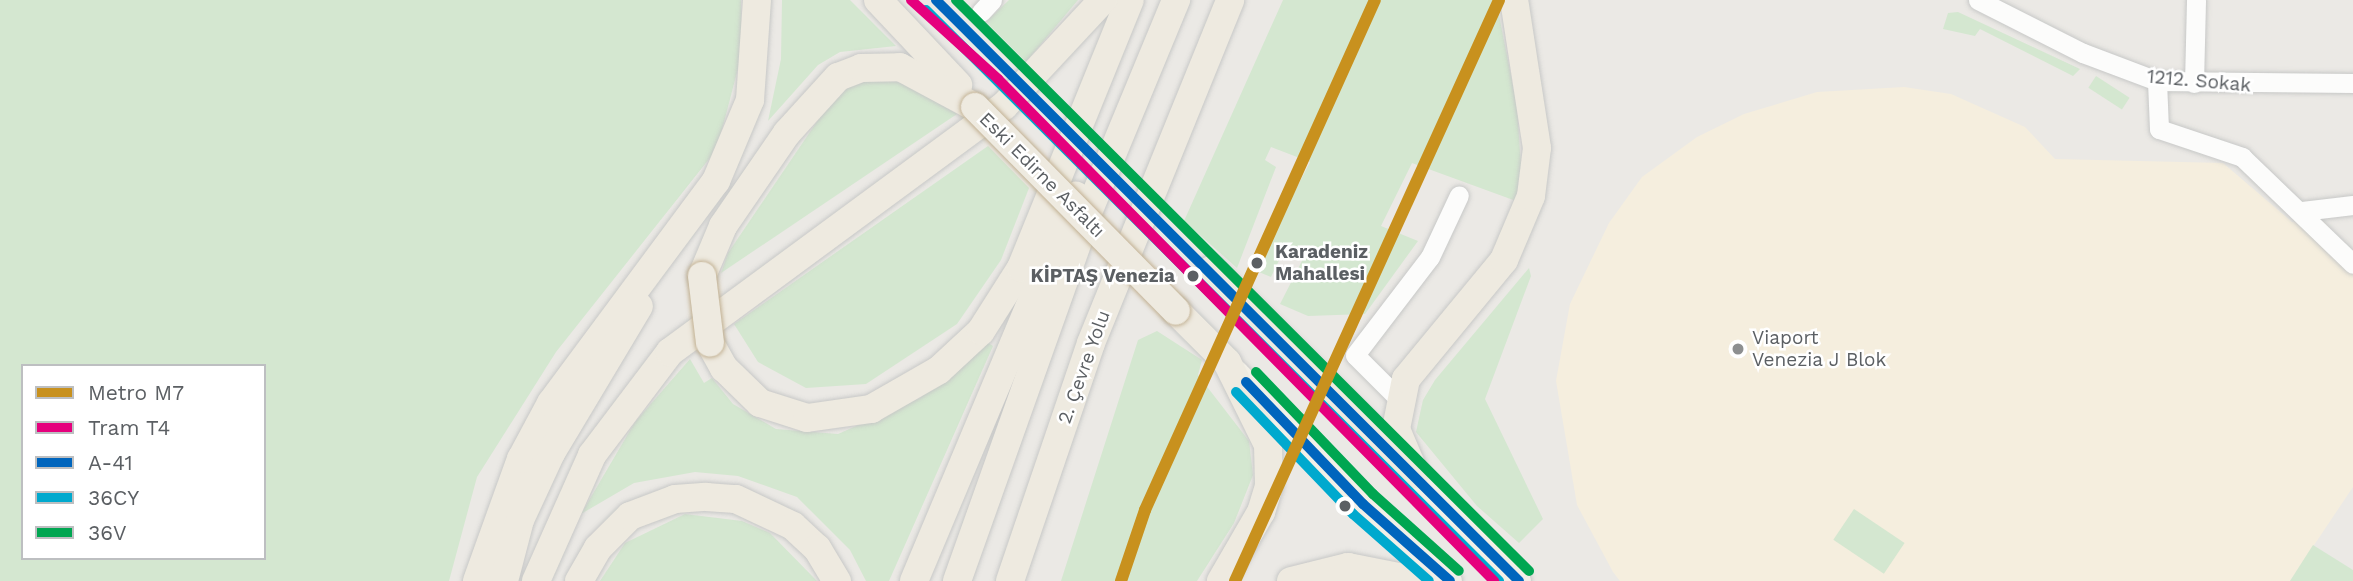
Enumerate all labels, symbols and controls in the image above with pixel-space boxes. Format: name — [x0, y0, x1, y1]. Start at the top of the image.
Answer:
street label: 1212. Sokak — [2146, 65, 2252, 97]
street label: Eski Edirne Asfaltı — [974, 107, 1110, 243]
place label: Karadeniz Mahallesi — [1275, 241, 1368, 285]
marker: Karadeniz Mahallesi — [1245, 251, 1269, 275]
marker: KİPTAŞ Venezia — [1181, 264, 1205, 288]
place label: KİPTAŞ Venezia — [1030, 265, 1175, 287]
street label: 2. Çevre Yolu — [1053, 307, 1115, 427]
place label: Viaport Venezia J Blok — [1752, 327, 1887, 371]
marker: Viaport Venezia J Blok — [1730, 341, 1746, 357]
legend — [21, 364, 266, 560]
text: Metro M7 — [88, 380, 184, 405]
text: Tram T4 — [88, 415, 170, 440]
text: A-41 — [88, 450, 133, 475]
text: 36CY — [88, 485, 139, 510]
unlabelled marker — [1338, 499, 1352, 513]
text: 36V — [88, 520, 127, 545]

